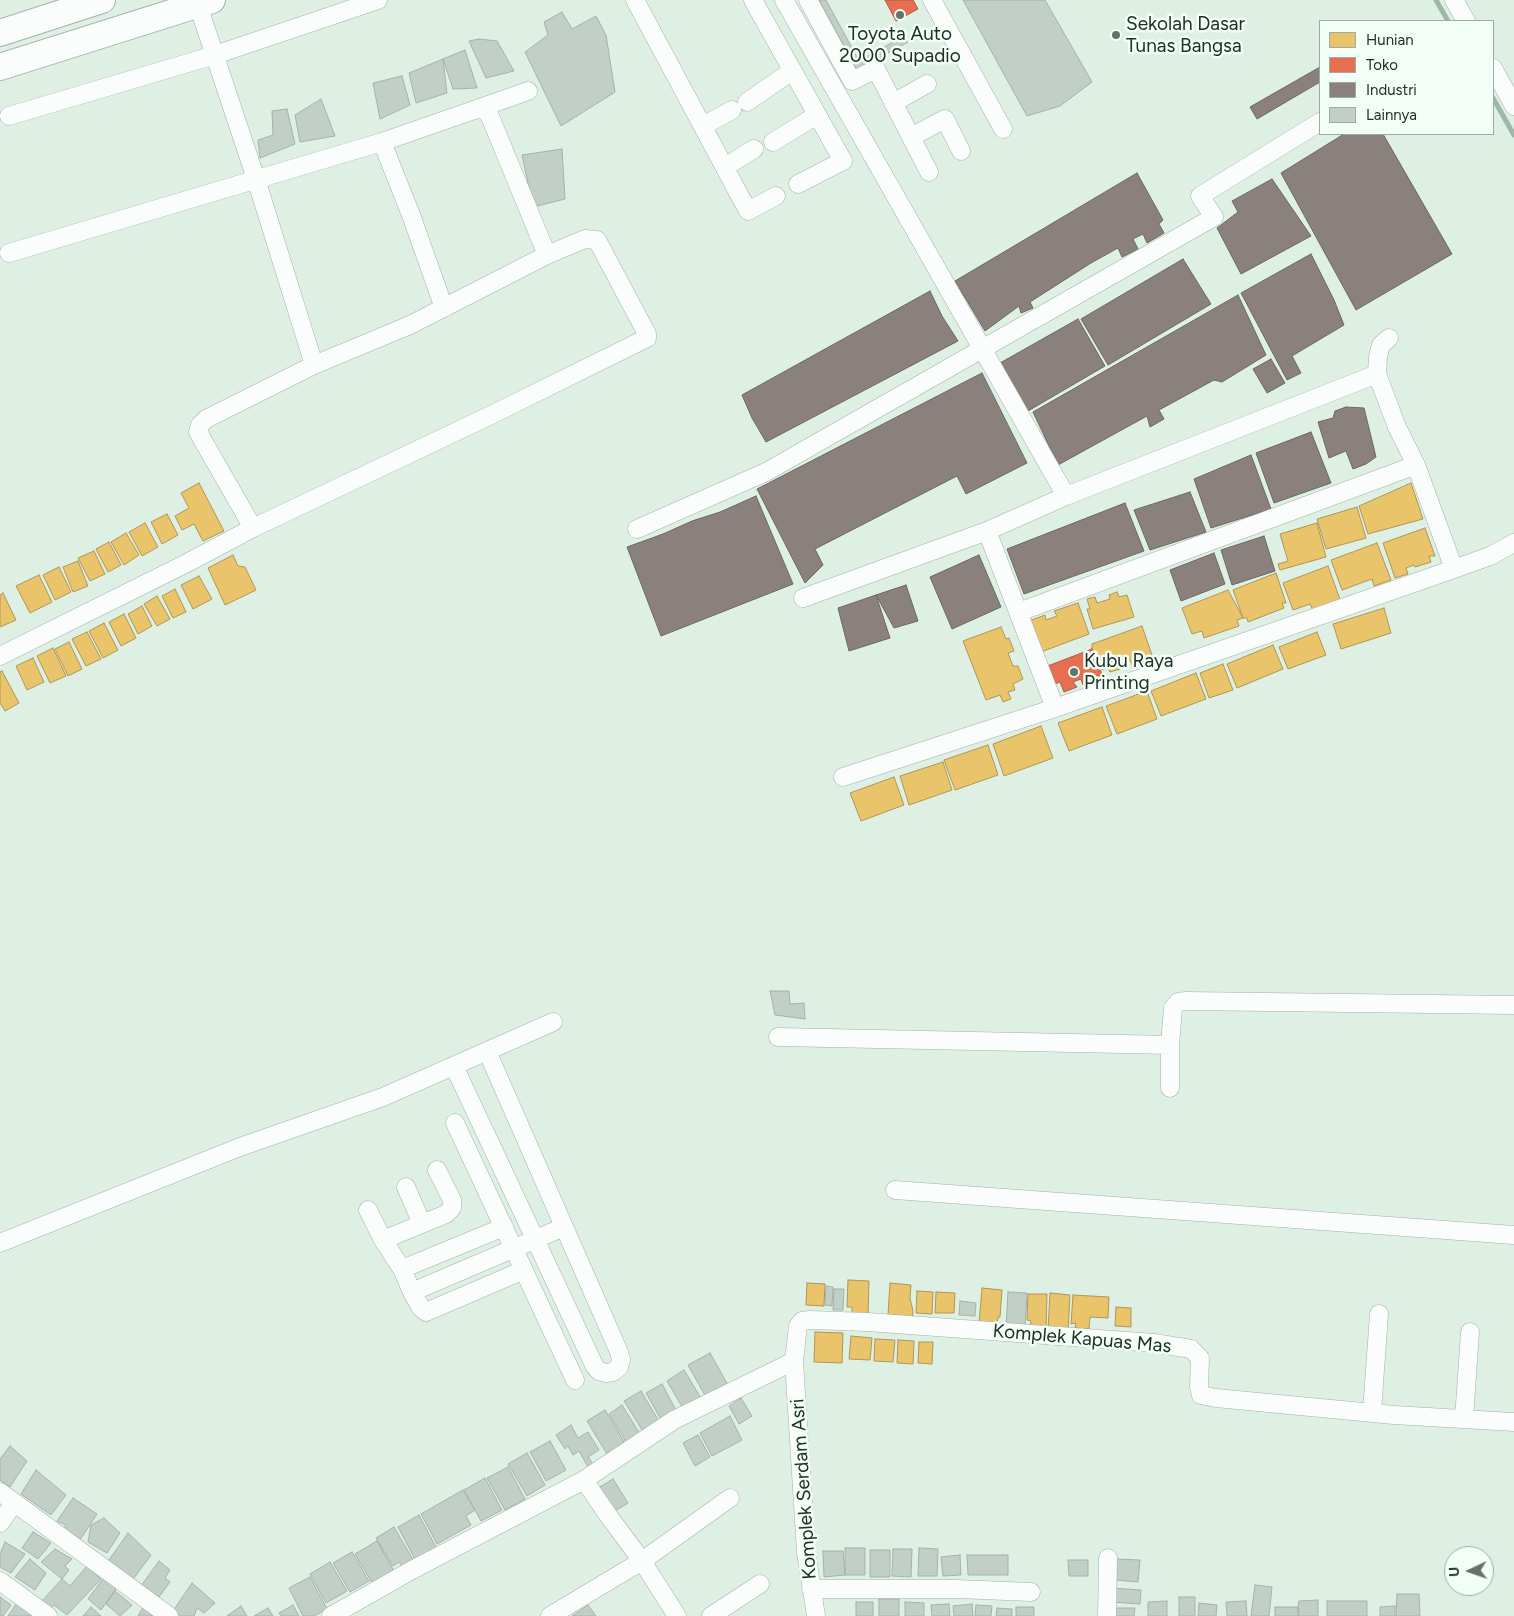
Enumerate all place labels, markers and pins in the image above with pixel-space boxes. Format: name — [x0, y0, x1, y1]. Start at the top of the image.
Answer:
marker: Toyota Auto 2000 Supadio — [894, 9, 906, 21]
place label: Sekolah Dasar Tunas Bangsa — [1126, 13, 1245, 57]
place label: Toyota Auto 2000 Supadio — [839, 23, 961, 67]
marker: Sekolah Dasar Tunas Bangsa — [1110, 29, 1122, 41]
place label: Kubu Raya Printing — [1084, 650, 1173, 694]
marker: Kubu Raya Printing — [1068, 666, 1080, 678]

